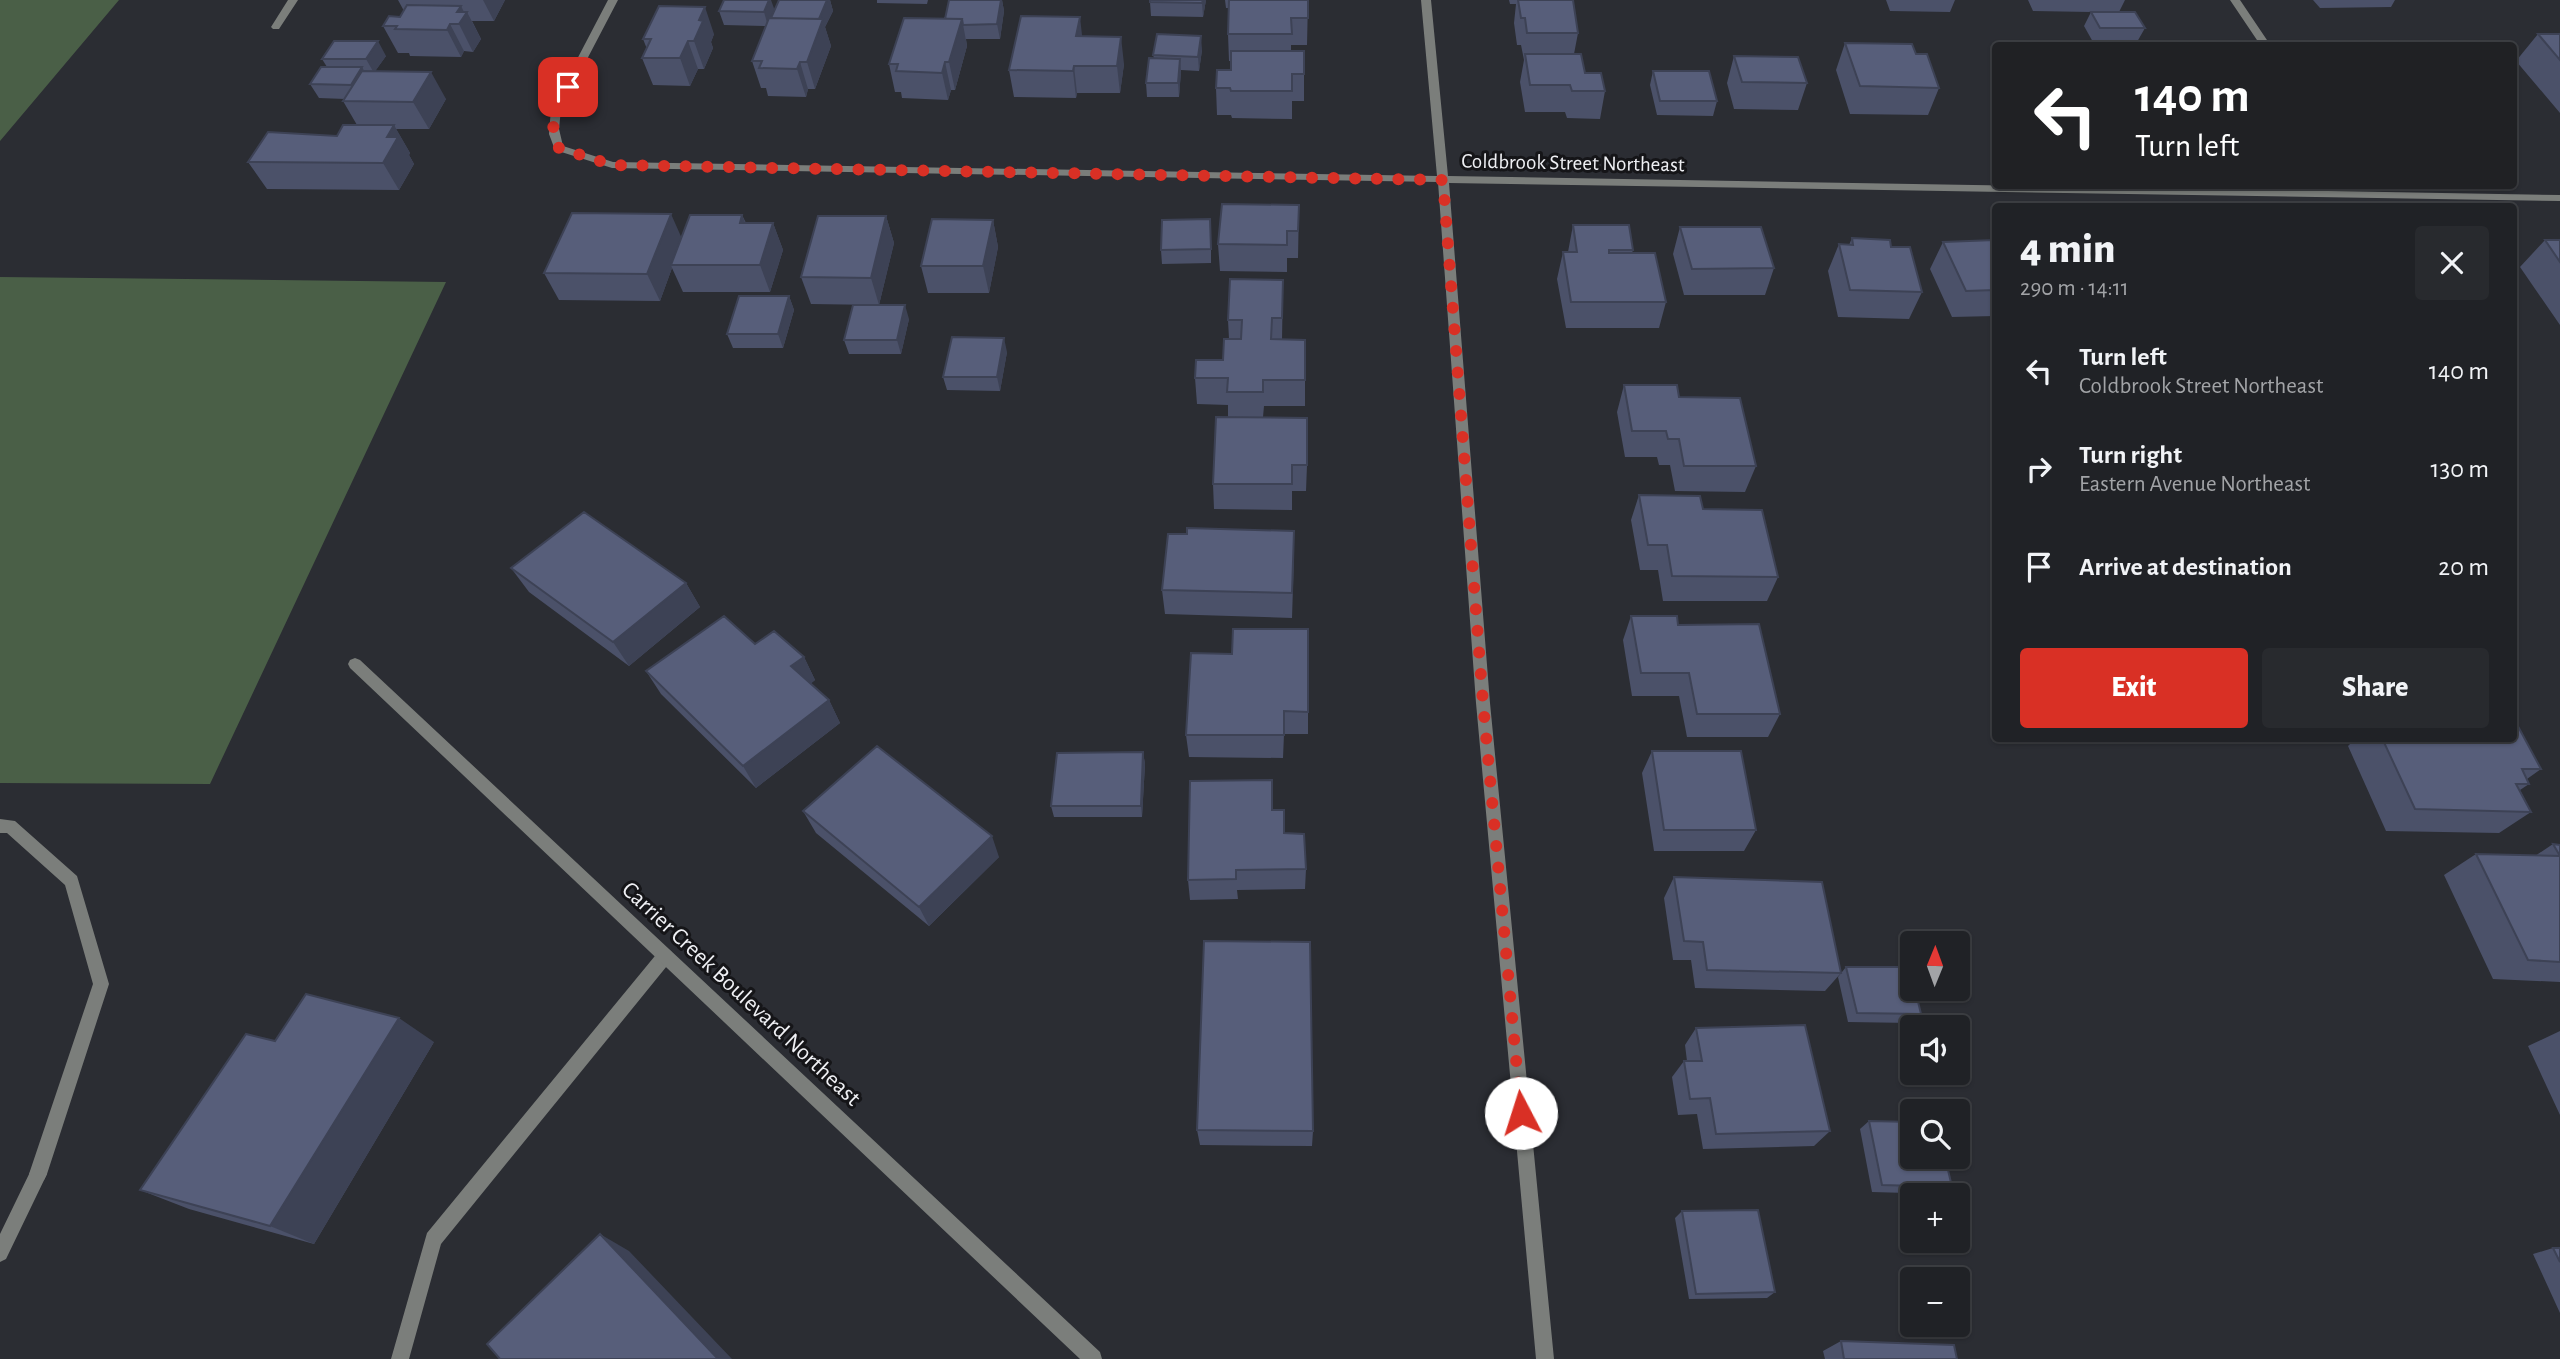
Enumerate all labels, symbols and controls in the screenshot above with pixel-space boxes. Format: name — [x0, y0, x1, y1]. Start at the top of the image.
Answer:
pin — [538, 57, 598, 117]
icon: arrive — [549, 68, 587, 106]
icon: left — [2020, 70, 2111, 161]
text: 140 m — [2135, 72, 2250, 121]
text: Turn left — [2135, 130, 2239, 162]
street label: Coldbrook Street Northeast — [1461, 151, 1685, 175]
button: close — [2415, 226, 2489, 300]
text: 4 min — [2020, 228, 2116, 270]
text: 290 m · 14:11 — [2020, 277, 2129, 300]
text: Turn left — [2079, 344, 2167, 370]
icon: left — [2020, 352, 2058, 390]
text: 140 m — [2429, 358, 2489, 384]
text: Coldbrook Street Northeast — [2079, 375, 2323, 398]
text: Turn right — [2079, 442, 2182, 468]
icon: right — [2020, 450, 2058, 488]
text: 130 m — [2431, 456, 2489, 482]
text: Eastern Avenue Northeast — [2079, 473, 2310, 496]
icon: arrive — [2020, 548, 2058, 586]
text: Arrive at destination — [2079, 554, 2292, 580]
text: 20 m — [2438, 554, 2489, 580]
button: Exit — [2020, 648, 2248, 728]
button: Share — [2262, 648, 2489, 728]
street label: Carrier Creek Boulevard Northeast — [617, 877, 865, 1111]
north arrow — [1900, 931, 1970, 1001]
map controls — [1900, 931, 1970, 1337]
button: sound — [1900, 1015, 1970, 1085]
position arrow — [1484, 1076, 1558, 1150]
button: search — [1900, 1099, 1970, 1169]
button: + — [1900, 1183, 1970, 1253]
button: − — [1900, 1267, 1970, 1337]

